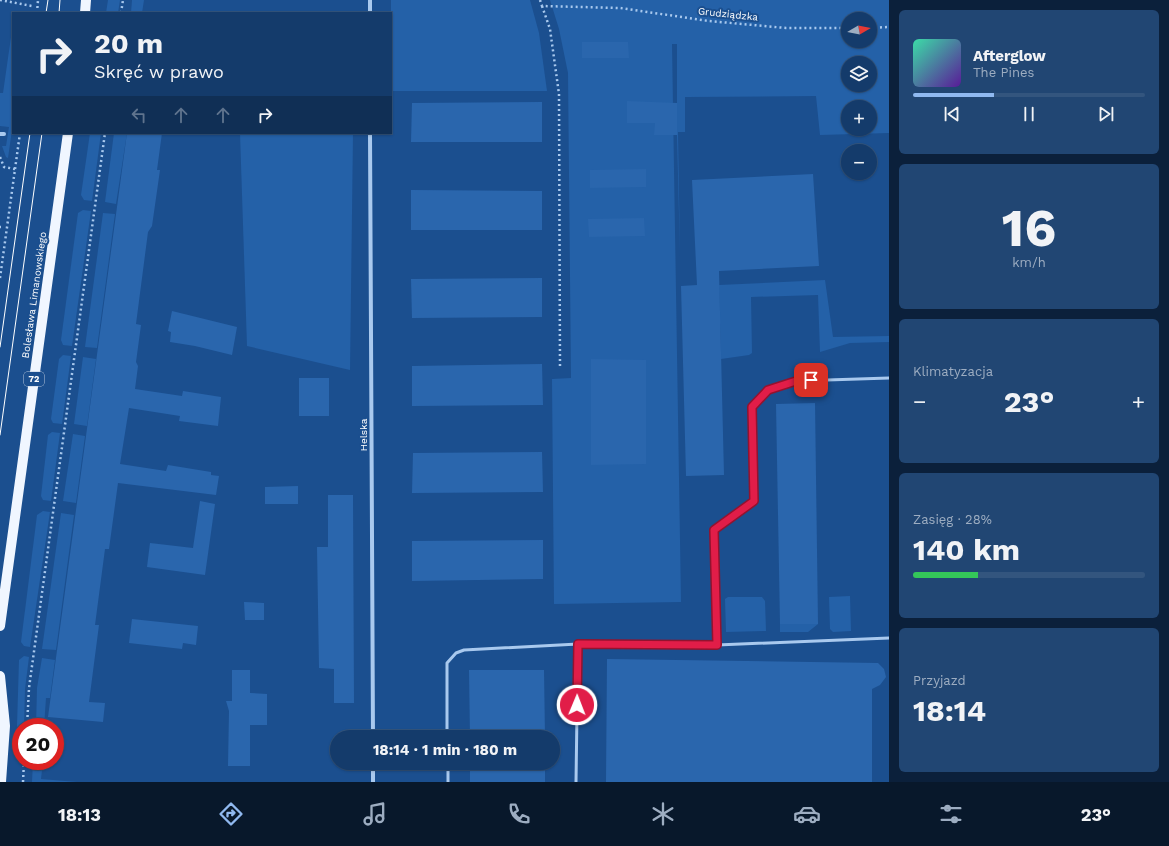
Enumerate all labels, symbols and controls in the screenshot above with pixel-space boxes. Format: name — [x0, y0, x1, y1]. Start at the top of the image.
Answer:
street label: Grudziądzka — [697, 5, 759, 23]
north arrow — [841, 12, 877, 48]
map controls — [841, 12, 877, 180]
text: 20 m — [94, 27, 163, 60]
icon: right — [28, 28, 80, 80]
text: Afterglow — [973, 47, 1046, 65]
button: layers — [841, 56, 877, 92]
text: Skręć w prawo — [94, 61, 224, 82]
text: The Pines — [973, 65, 1034, 80]
button: + — [841, 100, 877, 136]
icon: previous — [941, 103, 963, 125]
icon: pause — [1018, 103, 1040, 125]
icon: next — [1095, 103, 1117, 125]
icon: left — [128, 104, 150, 126]
icon: ahead — [170, 104, 192, 126]
icon: ahead — [212, 104, 234, 126]
icon: right — [254, 104, 276, 126]
button: − — [841, 144, 877, 180]
text: 16 — [1002, 198, 1056, 259]
street label: Bolesława Limanowskiego — [20, 231, 48, 359]
text: km/h — [1012, 255, 1046, 270]
pin — [794, 363, 828, 397]
text: Klimatyzacja — [913, 364, 993, 379]
icon: arrive — [800, 369, 822, 391]
road number: 72 — [24, 372, 44, 386]
text: 23° — [1004, 384, 1054, 419]
text: − — [913, 389, 926, 414]
text: + — [1132, 389, 1145, 414]
street label: Helska — [358, 418, 369, 451]
text: Zasięg · 28% — [913, 512, 992, 527]
text: 140 km — [913, 532, 1020, 567]
text: Przyjazd — [913, 673, 966, 688]
position arrow — [556, 684, 598, 726]
text: 18:14 — [913, 693, 986, 728]
speed limit sign: 20 — [12, 718, 64, 770]
text: 18:14 · 1 min · 180 m — [373, 741, 517, 759]
icon: directions — [217, 800, 245, 828]
icon: music — [361, 800, 389, 828]
icon: phone — [505, 800, 533, 828]
icon: climate — [649, 800, 677, 828]
icon: car — [793, 800, 821, 828]
icon: filters — [937, 800, 965, 828]
text: 18:13 — [58, 804, 101, 825]
text: 23° — [1081, 804, 1111, 825]

